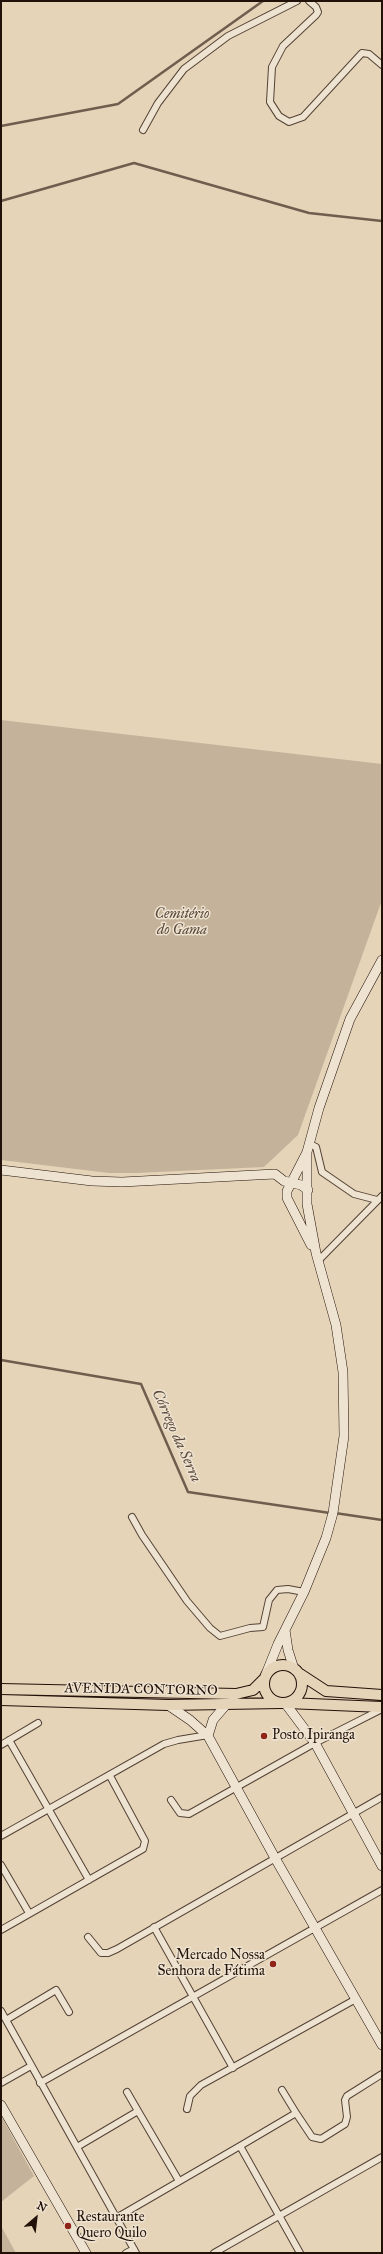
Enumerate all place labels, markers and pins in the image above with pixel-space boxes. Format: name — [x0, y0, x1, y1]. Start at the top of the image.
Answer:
place label: Posto Ipiranga — [272, 1728, 355, 1744]
marker: Posto Ipiranga — [259, 1731, 269, 1741]
place label: Mercado Nossa Senhora de Fátima — [157, 1948, 265, 1980]
marker: Mercado Nossa Senhora de Fátima — [268, 1959, 278, 1969]
place label: Restaurante Quero Quilo — [76, 2210, 147, 2242]
marker: Restaurante Quero Quilo — [63, 2221, 73, 2231]

